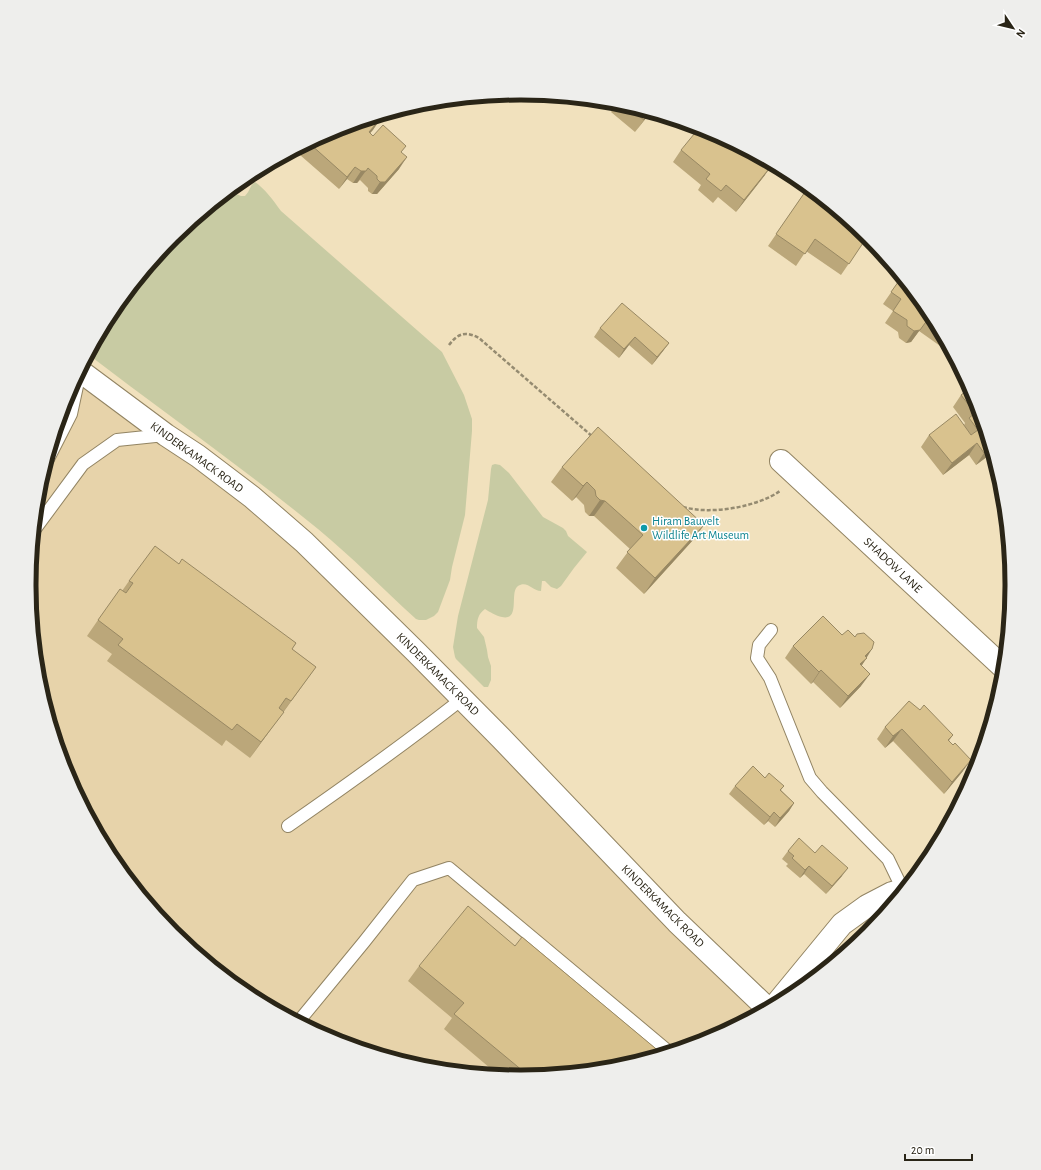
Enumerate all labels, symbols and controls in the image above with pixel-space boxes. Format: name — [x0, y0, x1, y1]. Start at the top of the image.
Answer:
north arrow — [993, 8, 1033, 48]
text: N — [1014, 27, 1027, 40]
street label: KINDERKAMACK ROAD — [148, 419, 246, 495]
place label: Hiram Bauvelt Wildlife Art Museum — [652, 515, 749, 541]
marker: Hiram Bauvelt Wildlife Art Museum — [639, 523, 649, 533]
street label: SHADOW LANE — [862, 535, 925, 595]
street label: KINDERKAMACK ROAD — [394, 630, 482, 718]
street label: KINDERKAMACK ROAD — [619, 862, 707, 950]
scale bar — [905, 1136, 972, 1162]
text: 20 m — [911, 1144, 934, 1156]

